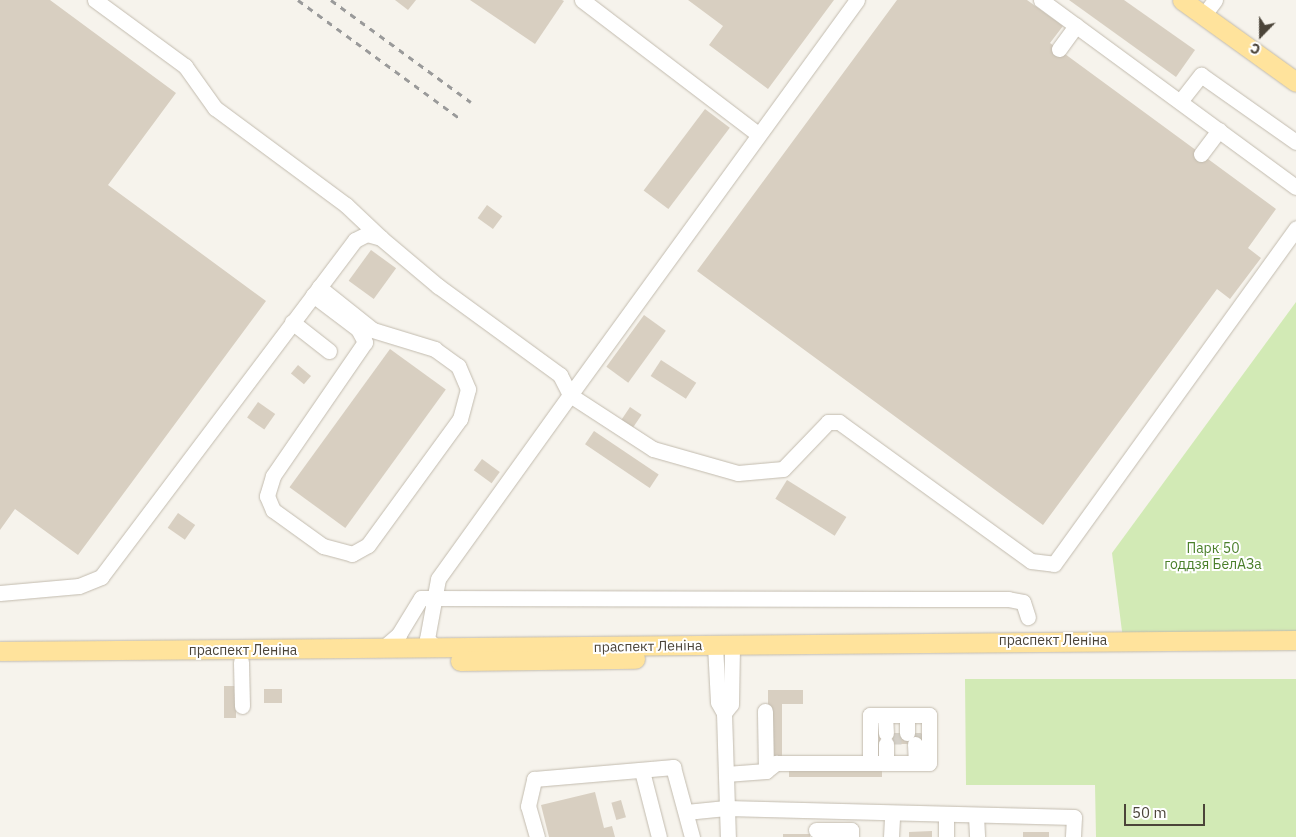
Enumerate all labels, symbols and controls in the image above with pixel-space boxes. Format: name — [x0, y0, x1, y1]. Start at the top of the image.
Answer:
north arrow — [1236, 10, 1286, 60]
text: С — [1248, 39, 1263, 59]
park label: Парк 50 годдзя БелАЗа — [1164, 540, 1262, 572]
street label: праспект Леніна — [999, 632, 1107, 648]
street label: праспект Леніна — [594, 637, 702, 655]
street label: праспект Леніна — [189, 642, 297, 658]
scale bar — [1126, 794, 1207, 826]
text: 50 m — [1132, 803, 1167, 822]

